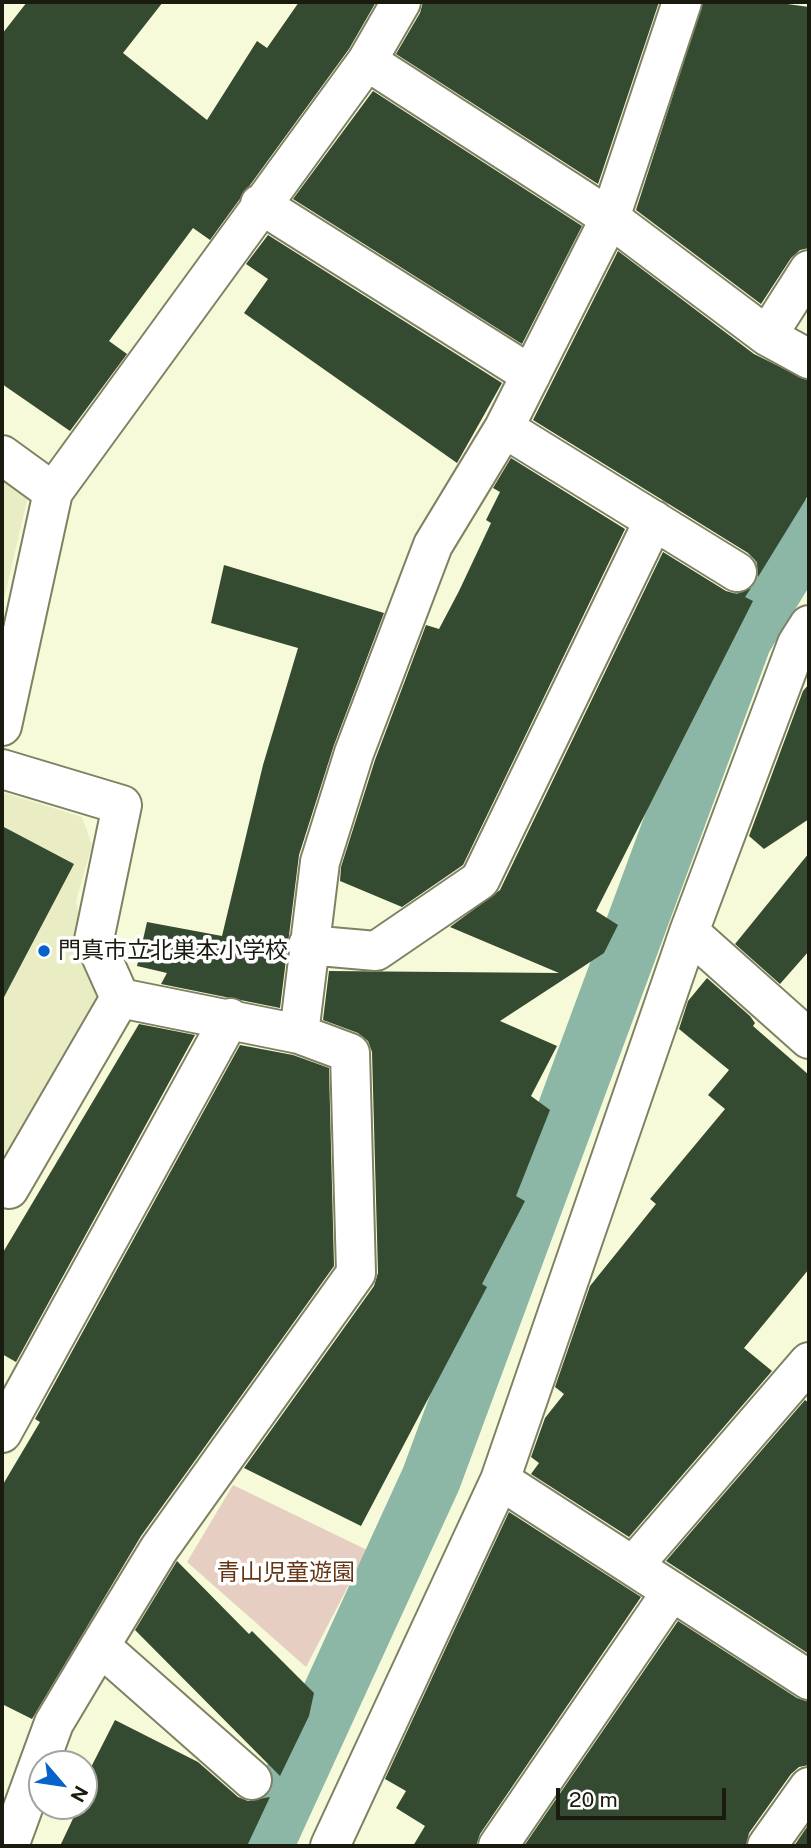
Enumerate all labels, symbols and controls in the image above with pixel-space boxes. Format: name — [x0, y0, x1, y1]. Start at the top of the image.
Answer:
place label: 門真市立北巣本小学校 — [58, 937, 288, 965]
marker: 門真市立北巣本小学校 — [36, 943, 52, 959]
park label: 青山児童遊園 — [217, 1559, 355, 1587]
north arrow — [28, 1750, 98, 1820]
scale bar — [559, 1774, 729, 1818]
text: N — [66, 1782, 93, 1806]
text: 20 m — [569, 1787, 618, 1812]

